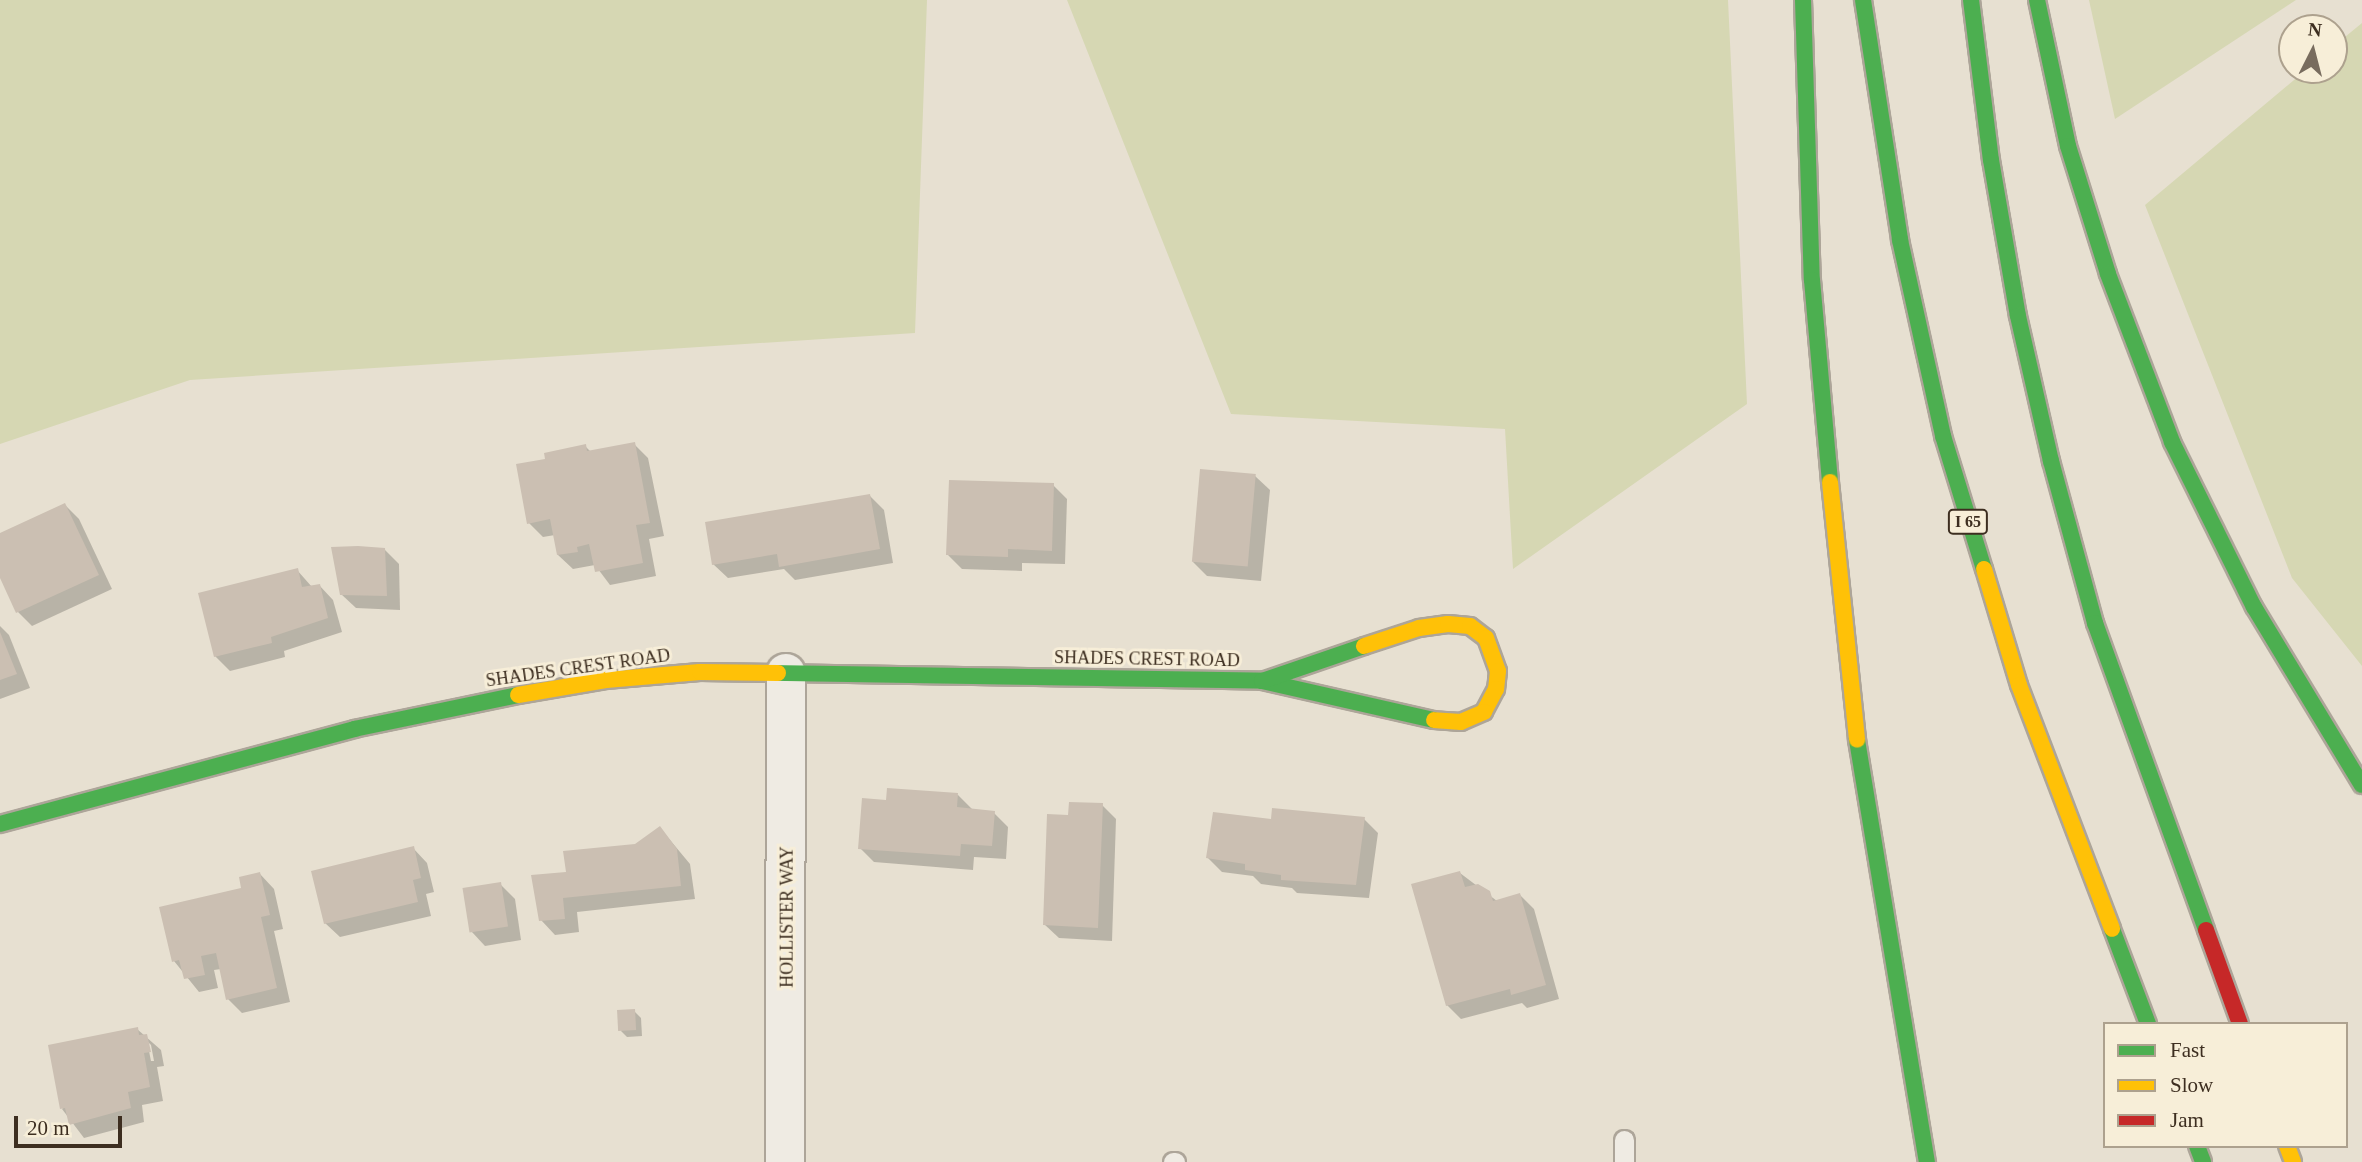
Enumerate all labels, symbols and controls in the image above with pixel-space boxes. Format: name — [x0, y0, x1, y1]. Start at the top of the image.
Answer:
north arrow — [2278, 14, 2348, 84]
text: N — [2307, 18, 2323, 41]
road number: I 65 — [1947, 509, 1989, 534]
street label: SHADES CREST ROAD — [484, 644, 672, 692]
street label: SHADES CREST ROAD — [1054, 647, 1240, 671]
street label: HOLLISTER WAY — [776, 846, 798, 988]
legend — [2103, 1022, 2348, 1148]
text: Fast — [2170, 1038, 2205, 1062]
text: Slow — [2170, 1073, 2213, 1097]
scale bar — [18, 1102, 126, 1146]
text: Jam — [2170, 1108, 2204, 1132]
text: 20 m — [27, 1116, 70, 1140]

